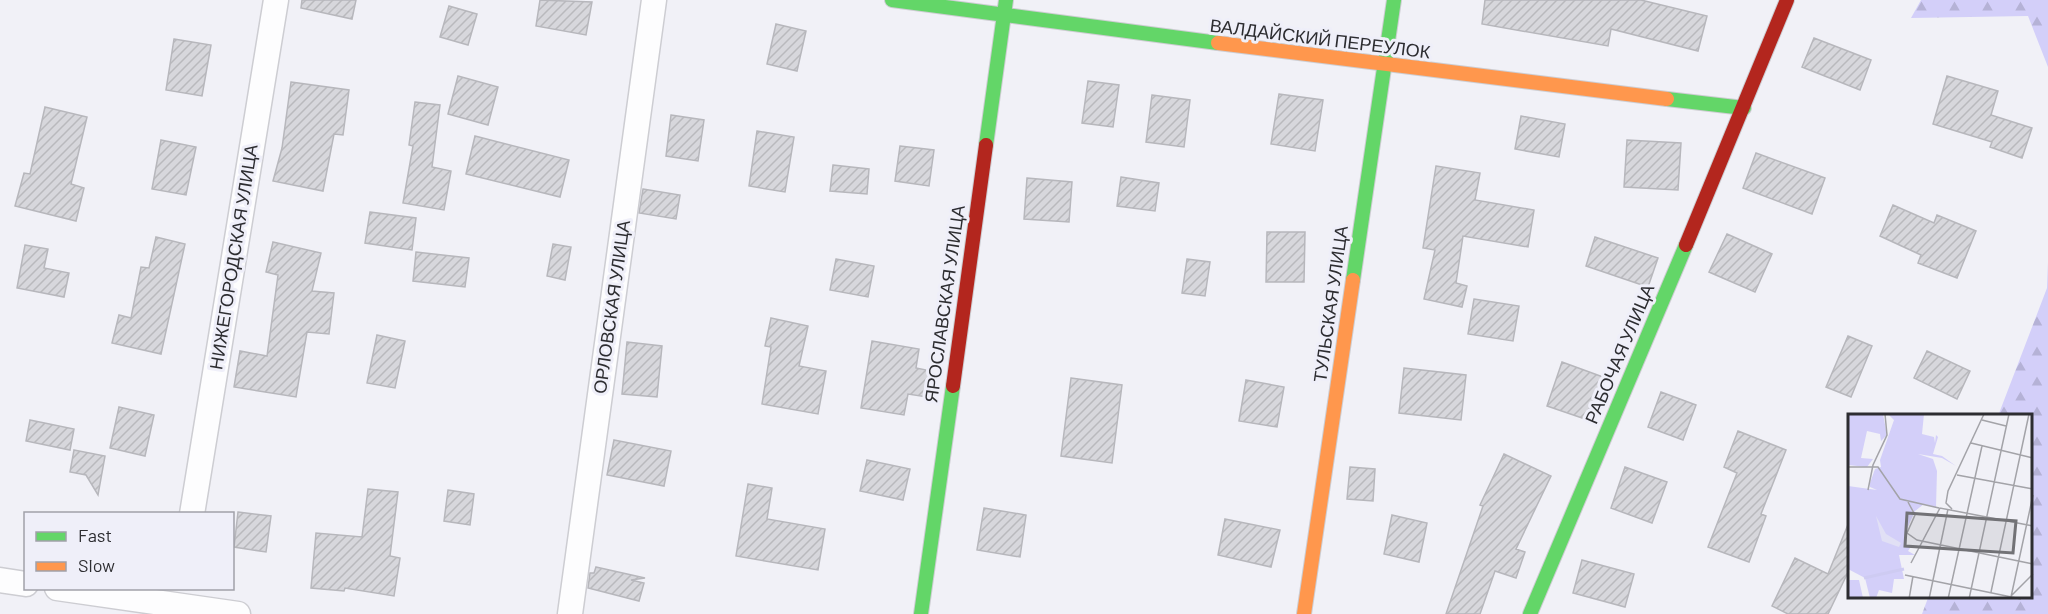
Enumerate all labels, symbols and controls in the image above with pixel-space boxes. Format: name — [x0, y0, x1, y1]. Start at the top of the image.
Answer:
street label: ВАЛДАЙСКИЙ ПЕРЕУЛОК — [1209, 14, 1432, 63]
street label: НИЖЕГОРОДСКАЯ УЛИЦА — [204, 143, 262, 371]
street label: ЯРОСЛАВСКАЯ УЛИЦА — [919, 204, 969, 404]
street label: ОРЛОВСКАЯ УЛИЦА — [588, 219, 634, 395]
street label: ТУЛЬСКАЯ УЛИЦА — [1308, 224, 1352, 384]
street label: РАБОЧАЯ УЛИЦА — [1580, 280, 1658, 427]
inset map — [1848, 414, 2033, 599]
legend — [24, 512, 234, 590]
text: Fast — [78, 524, 112, 546]
text: Slow — [78, 554, 115, 576]

